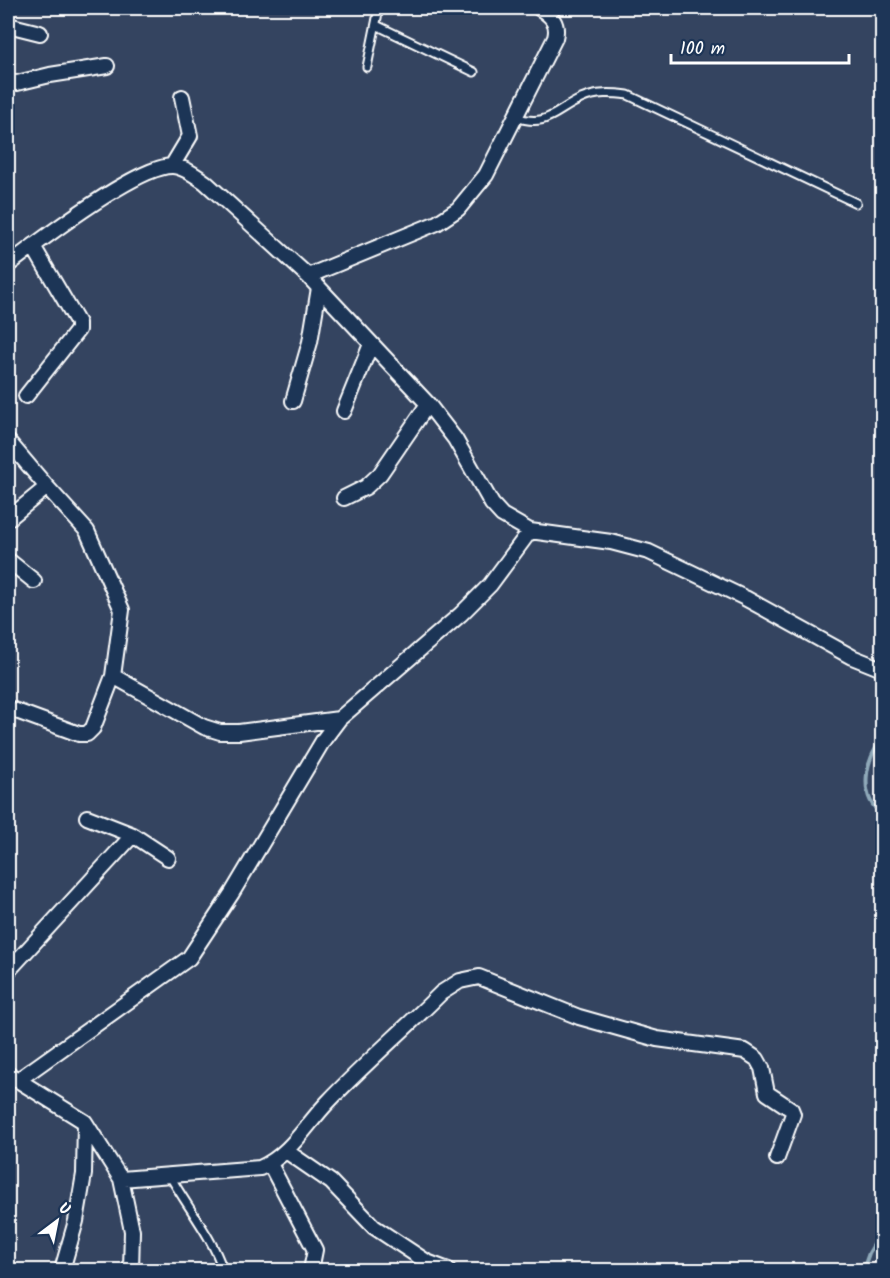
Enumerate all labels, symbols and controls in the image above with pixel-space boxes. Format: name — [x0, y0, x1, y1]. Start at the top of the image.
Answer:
scale bar — [671, 27, 850, 65]
text: 100 m — [680, 35, 725, 64]
north arrow — [27, 1191, 87, 1251]
text: U — [53, 1196, 75, 1223]

